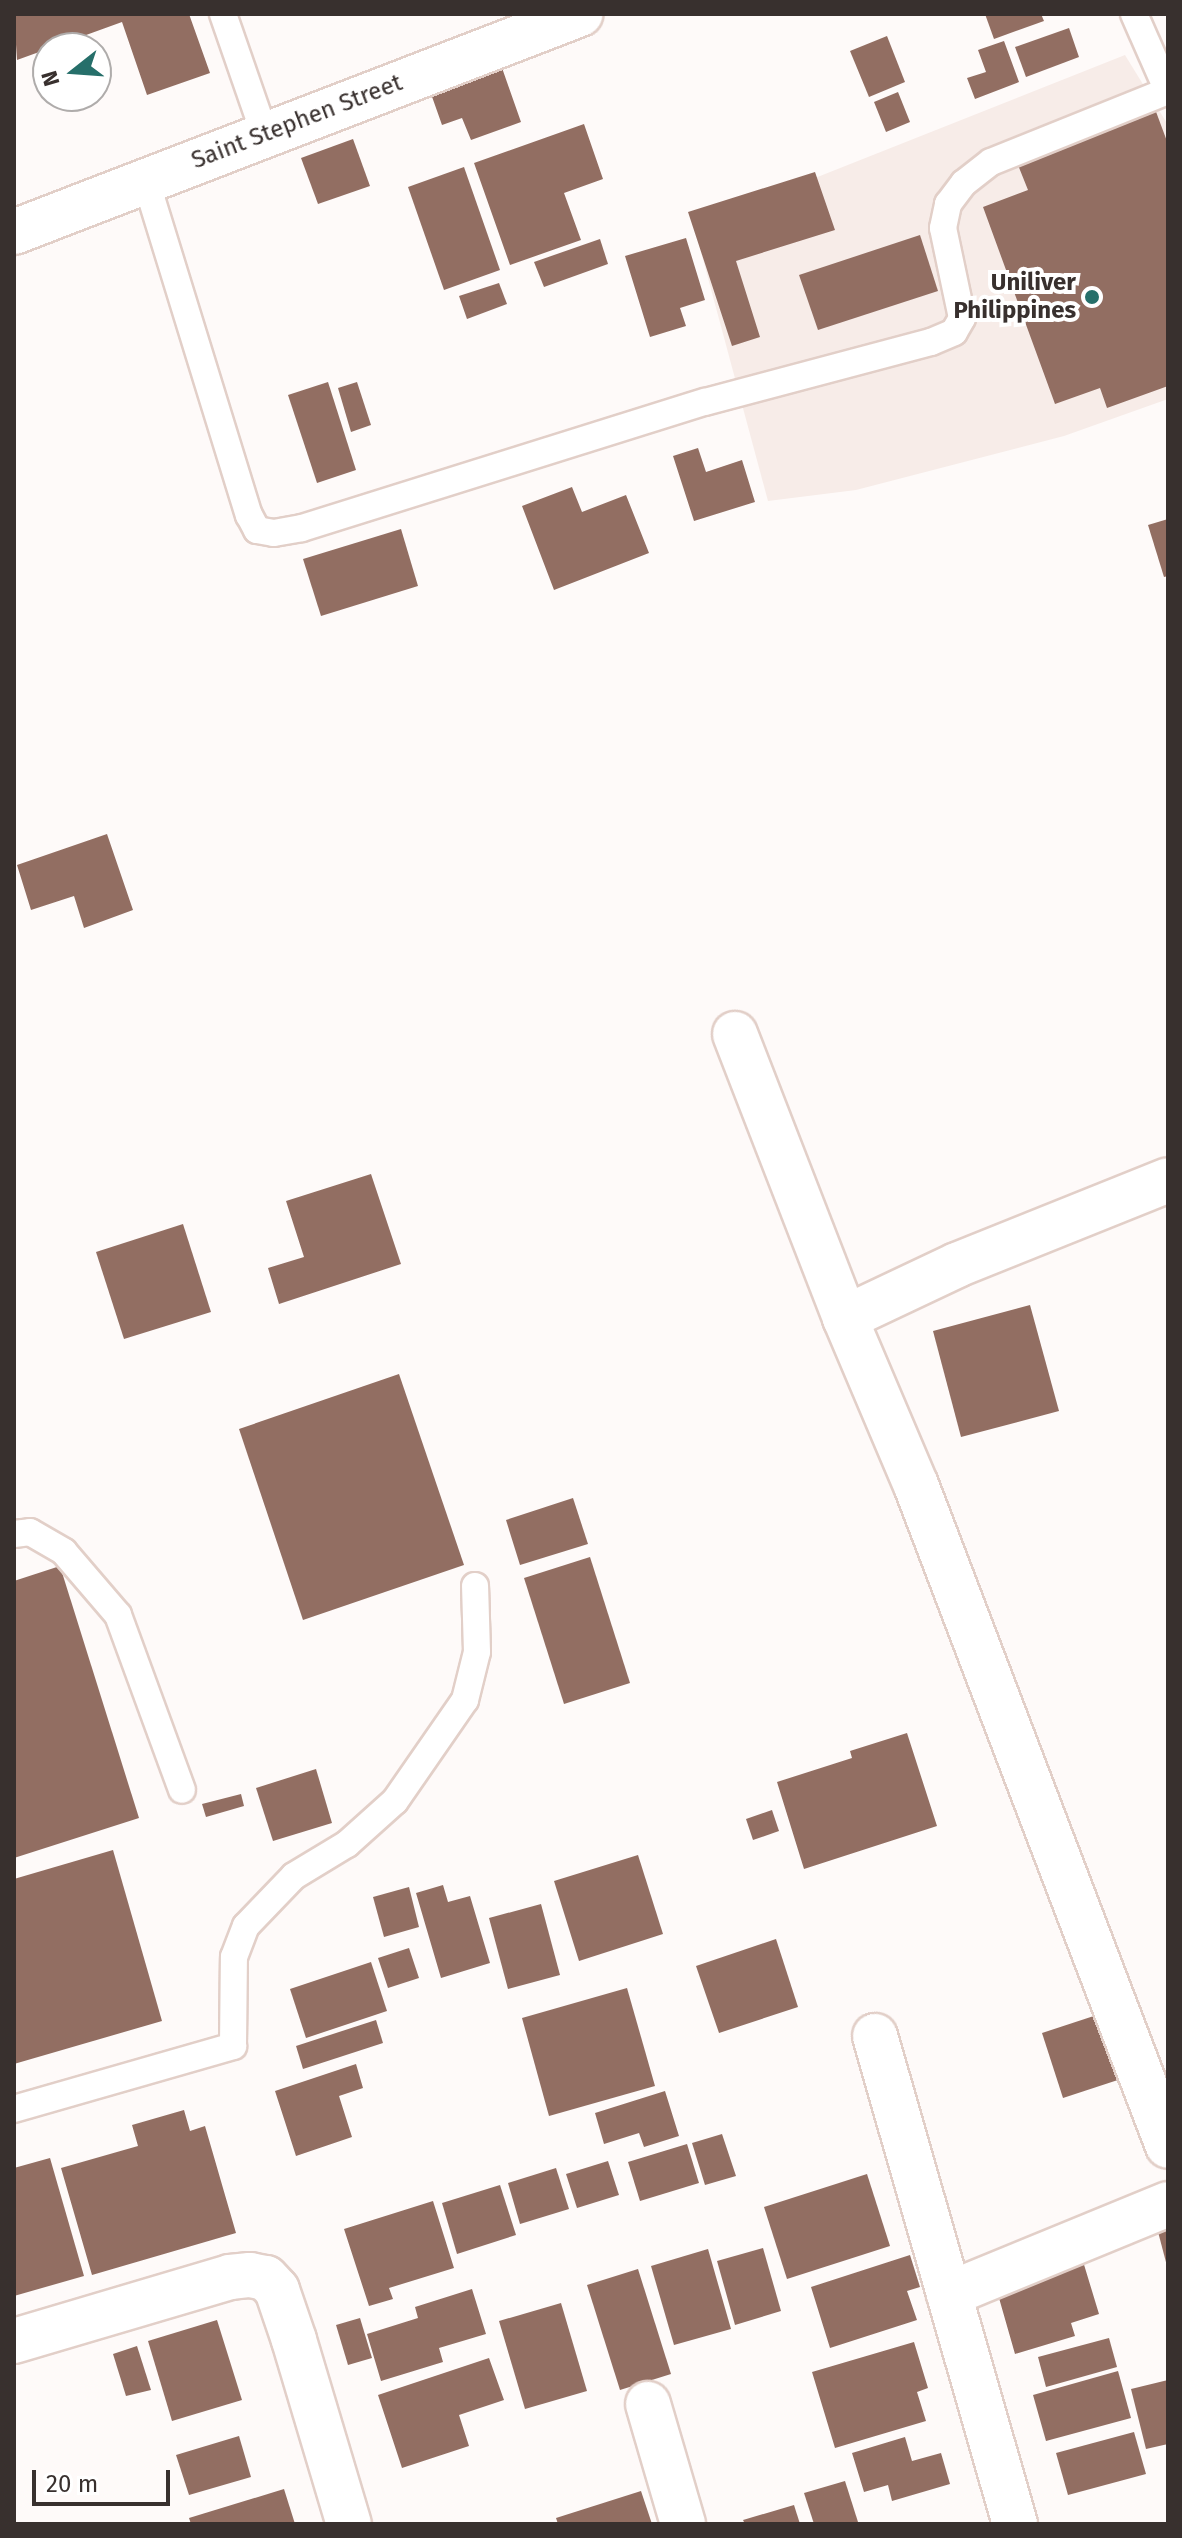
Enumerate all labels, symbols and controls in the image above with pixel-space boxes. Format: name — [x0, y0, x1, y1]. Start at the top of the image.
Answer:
north arrow — [32, 32, 112, 112]
text: N — [35, 68, 66, 90]
street label: Saint Stephen Street — [188, 69, 406, 175]
place label: Uniliver Philippines — [953, 269, 1076, 325]
marker: Uniliver Philippines — [1083, 288, 1101, 306]
scale bar — [36, 2454, 174, 2504]
text: 20 m — [46, 2470, 98, 2498]

